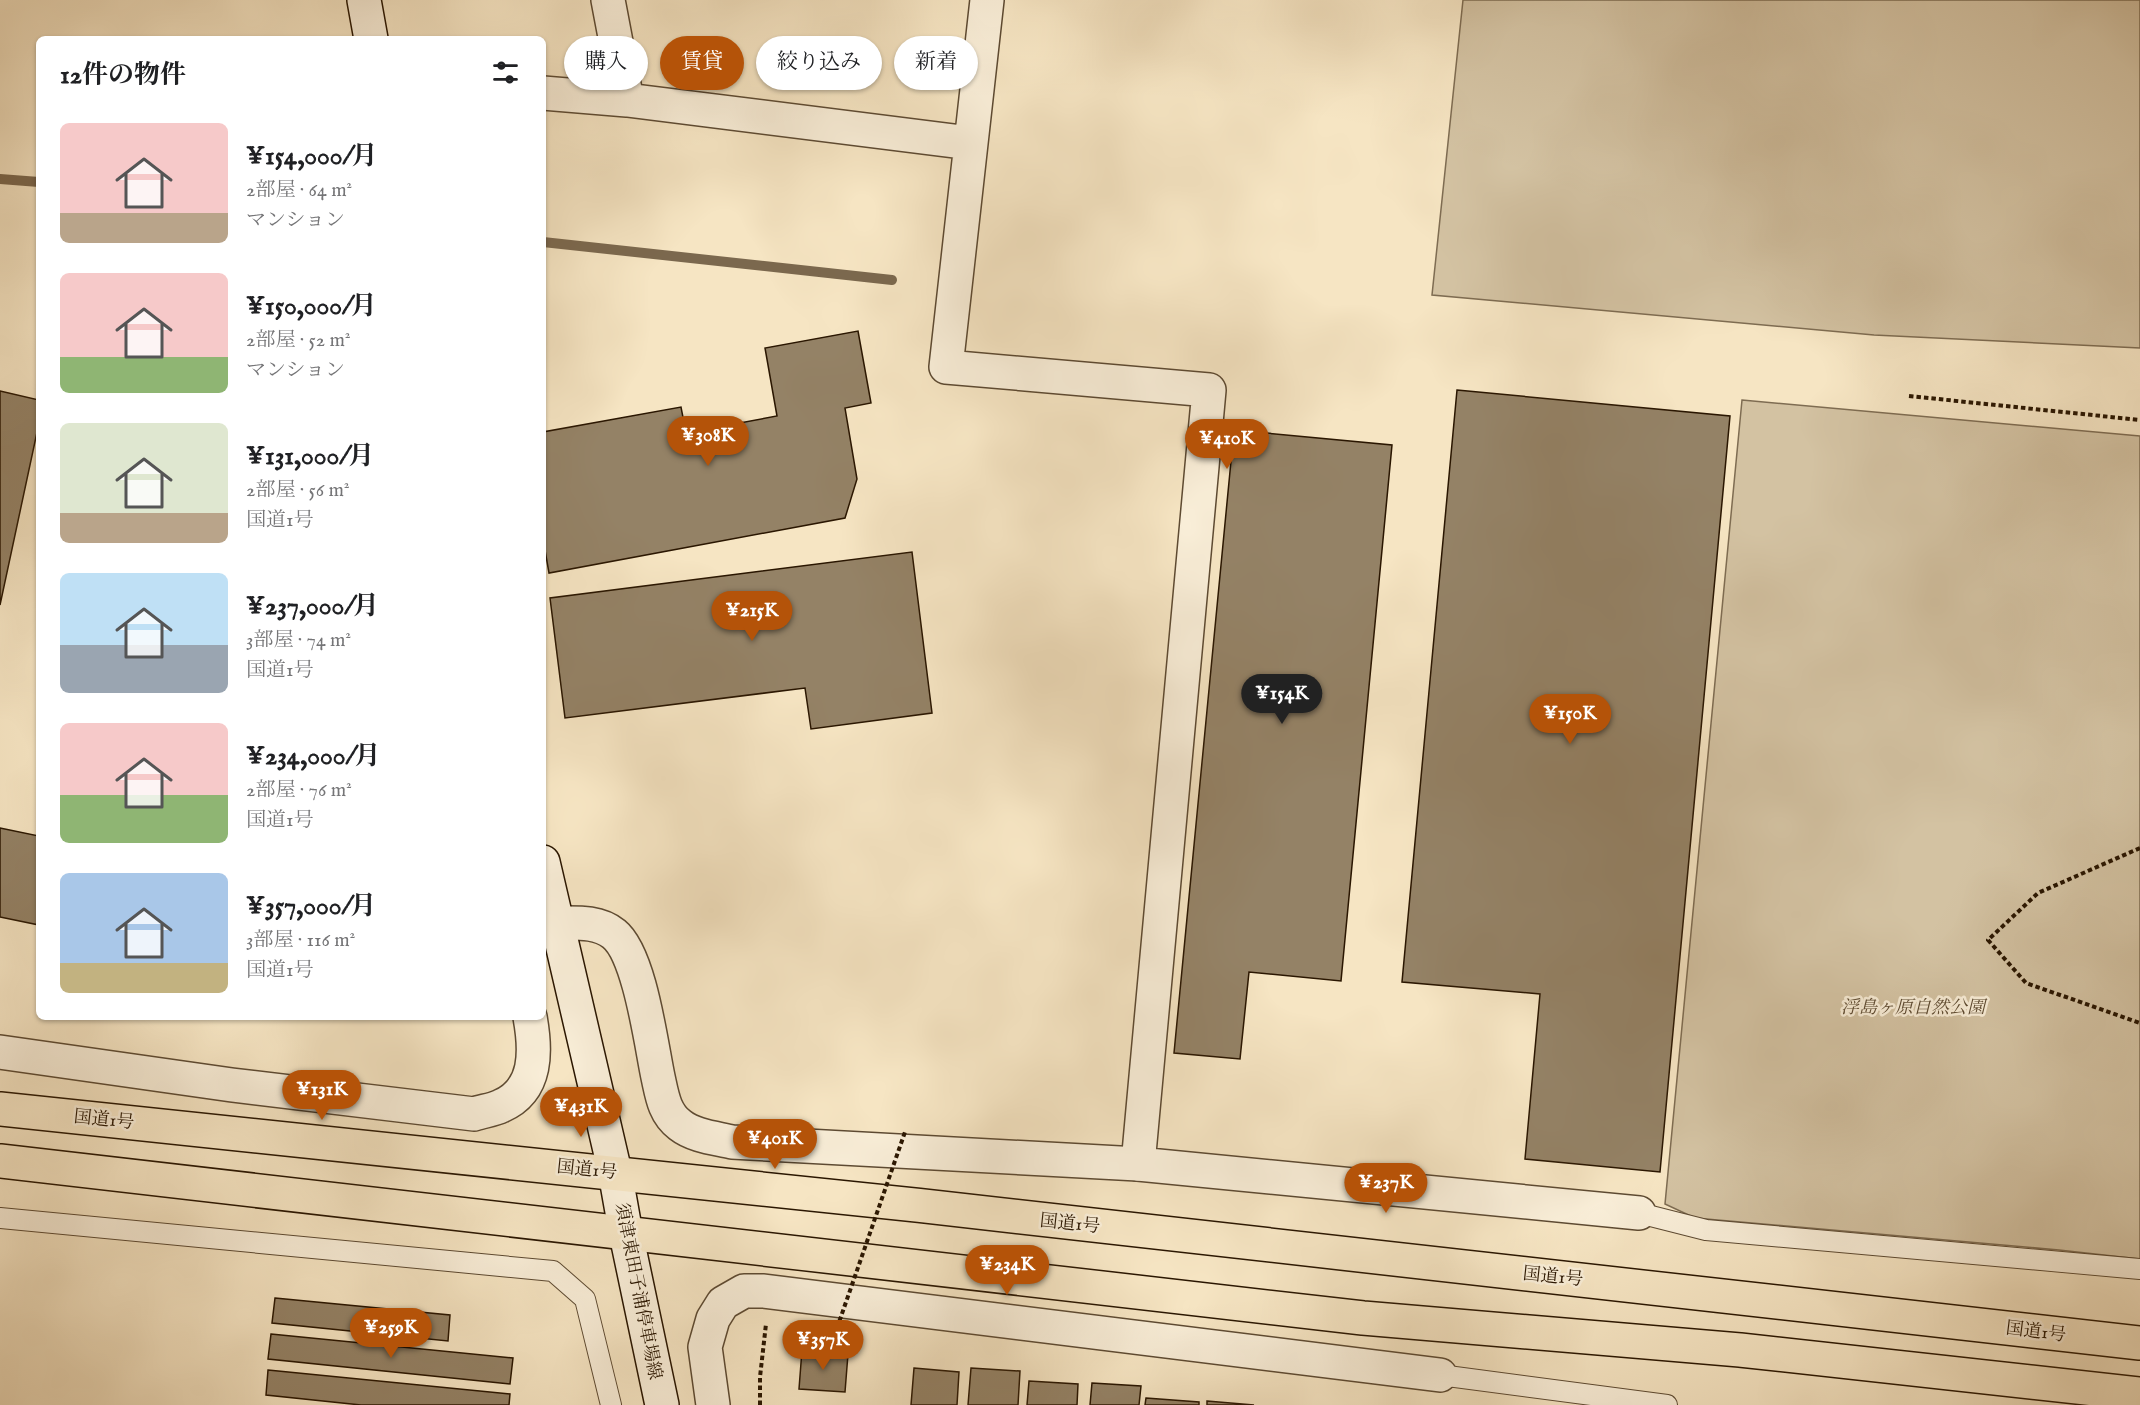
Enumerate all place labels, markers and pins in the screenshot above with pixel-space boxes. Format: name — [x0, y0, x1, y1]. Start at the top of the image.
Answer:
pin: ¥308K — [666, 416, 750, 467]
pin: ¥410K — [1185, 419, 1269, 470]
pin: ¥215K — [710, 591, 794, 642]
pin: ¥154K — [1240, 674, 1324, 725]
pin: ¥150K — [1528, 694, 1612, 745]
pin: ¥131K — [280, 1070, 364, 1121]
pin: ¥431K — [539, 1087, 623, 1138]
pin: ¥401K — [733, 1119, 817, 1170]
pin: ¥237K — [1344, 1163, 1428, 1214]
pin: ¥234K — [965, 1245, 1049, 1296]
pin: ¥259K — [349, 1308, 433, 1359]
pin: ¥357K — [781, 1320, 865, 1371]

